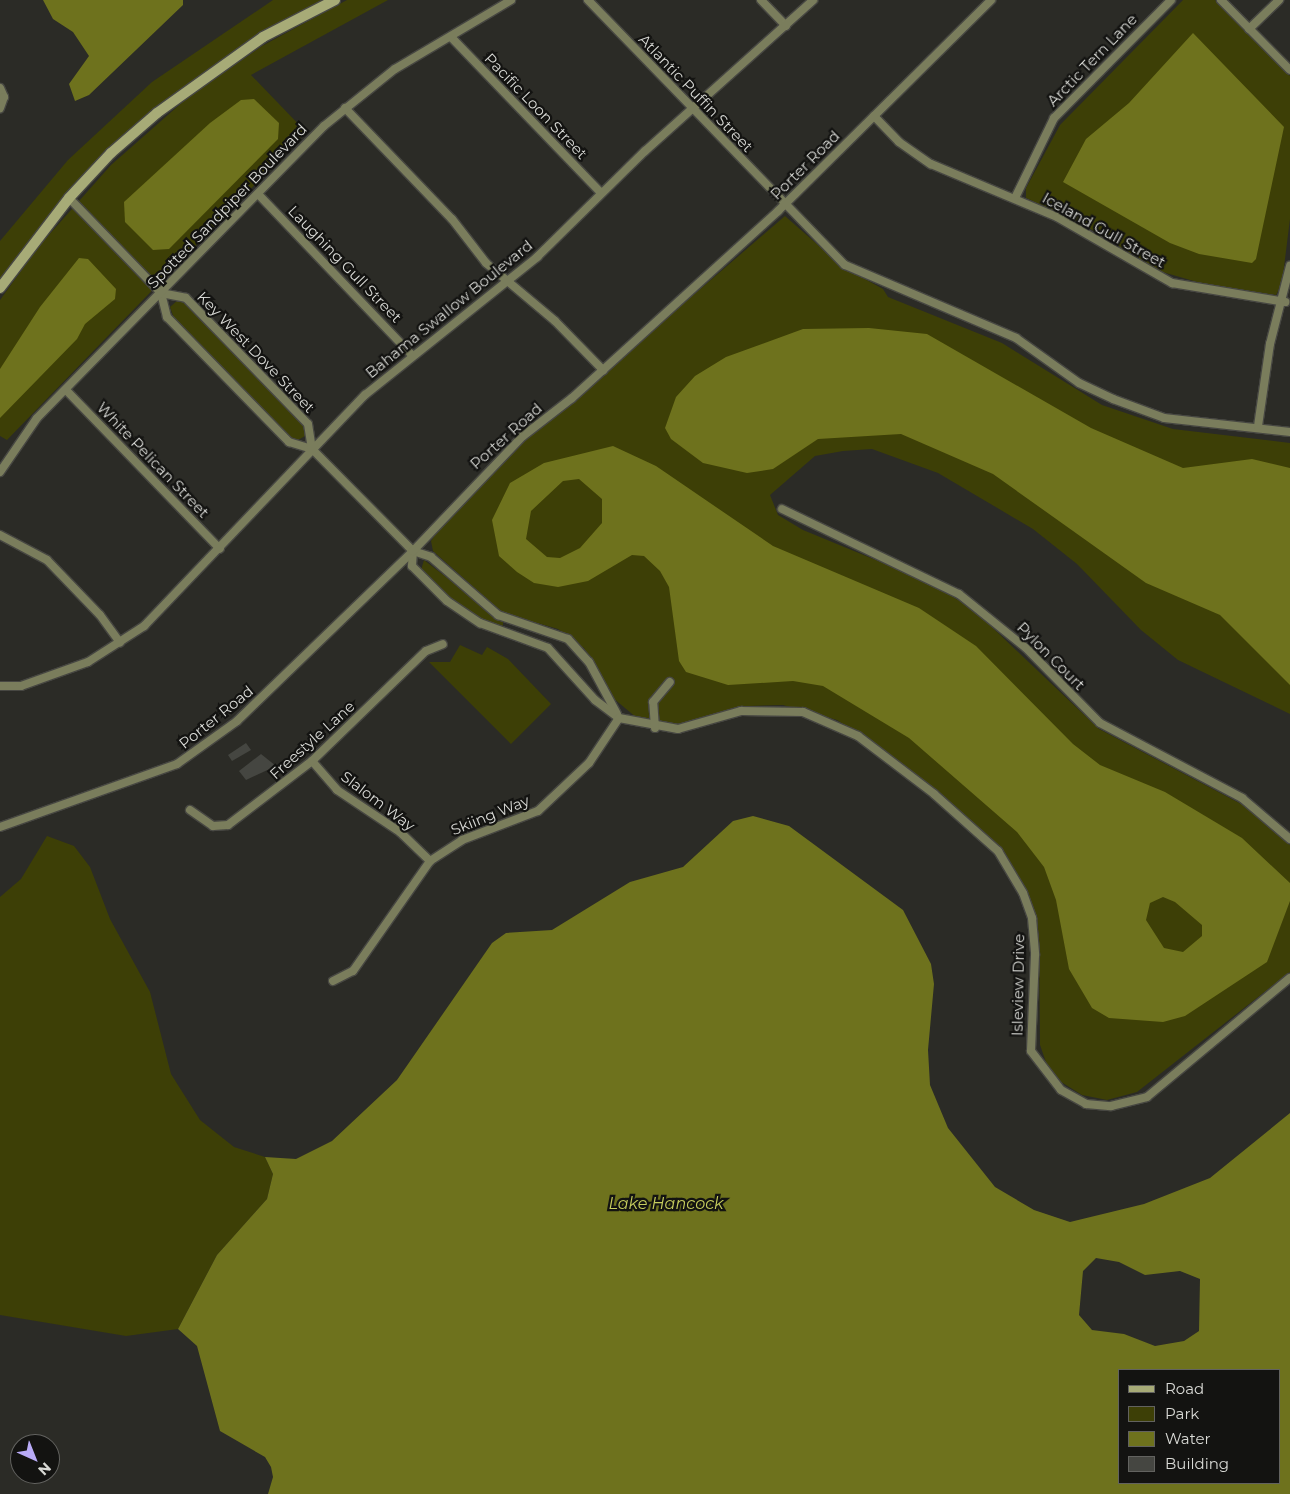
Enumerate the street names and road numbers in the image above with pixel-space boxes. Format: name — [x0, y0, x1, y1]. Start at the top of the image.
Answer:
street label: Arctic Tern Lane — [1043, 10, 1141, 110]
street label: Atlantic Puffin Street — [635, 30, 757, 156]
street label: Pacific Loon Street — [481, 49, 591, 163]
street label: Spotted Sandpiper Boulevard — [143, 120, 311, 292]
street label: Porter Road — [767, 127, 843, 203]
street label: Iceland Gull Street — [1039, 189, 1169, 271]
street label: Laughing Gull Street — [284, 202, 406, 326]
street label: Bahama Swallow Boulevard — [362, 236, 536, 382]
street label: Key West Dove Street — [193, 288, 319, 416]
street label: White Pelican Street — [93, 398, 213, 522]
street label: Porter Road — [466, 399, 546, 473]
street label: Pylon Court — [1013, 618, 1089, 694]
street label: Porter Road — [175, 682, 257, 752]
street label: Freestyle Lane — [266, 697, 358, 783]
street label: Slalom Way — [337, 767, 419, 835]
street label: Skiing Way — [448, 791, 532, 839]
street label: Isleview Drive — [1008, 934, 1028, 1036]

